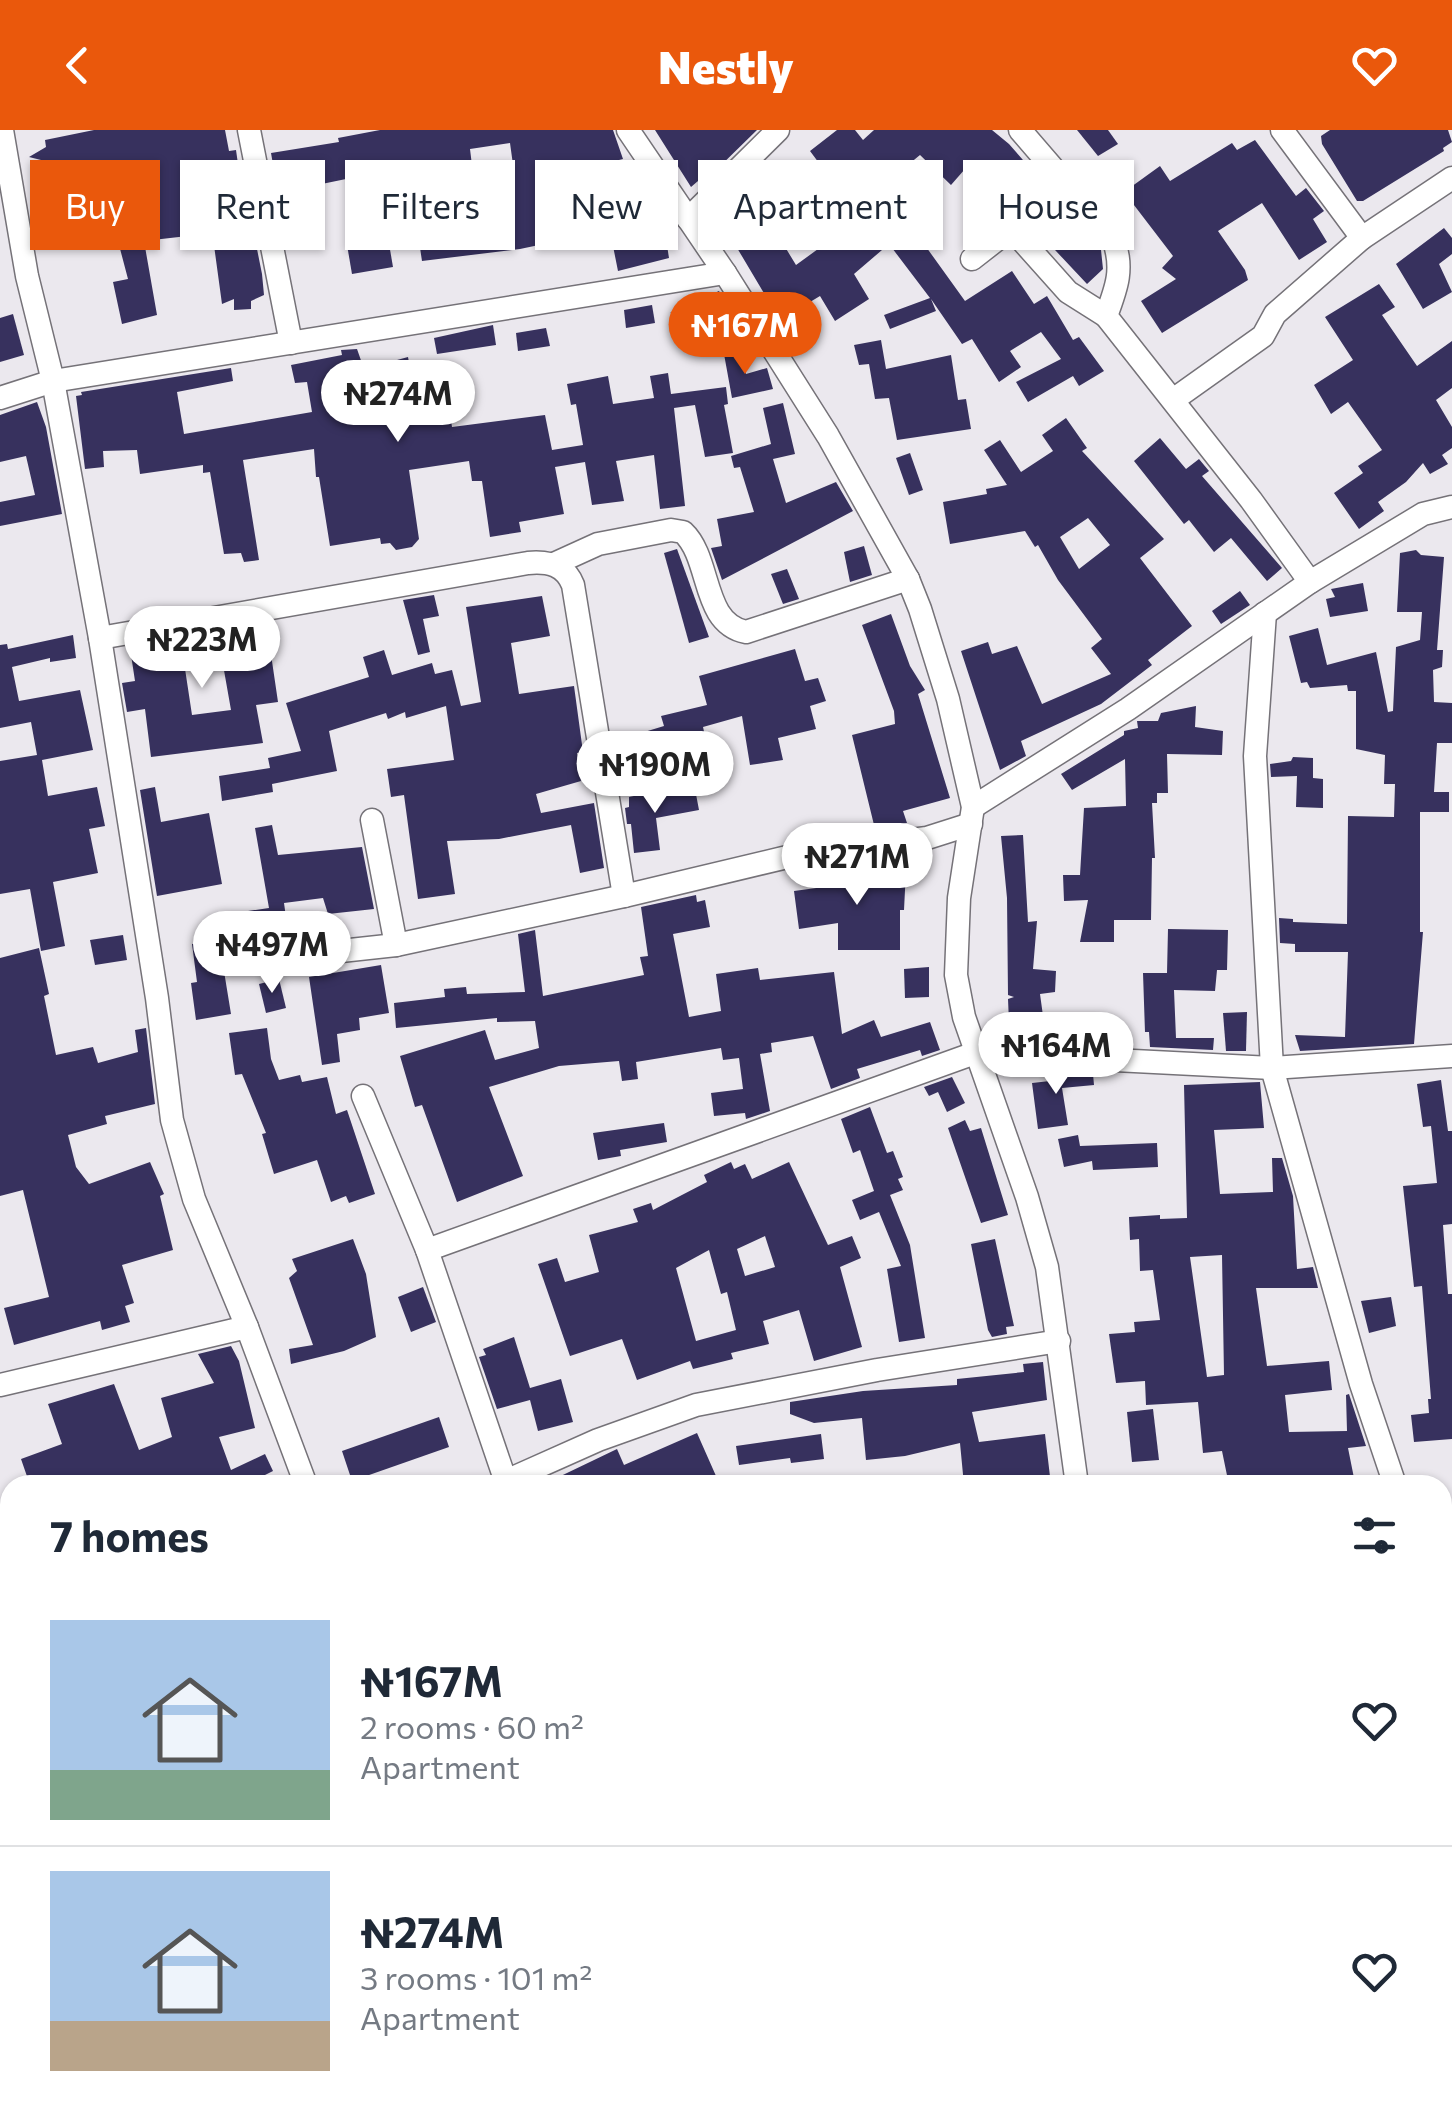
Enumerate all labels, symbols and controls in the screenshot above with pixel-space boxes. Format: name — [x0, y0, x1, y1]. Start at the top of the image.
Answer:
icon: back — [50, 38, 105, 93]
text: Nestly — [658, 38, 794, 93]
icon: heart — [1347, 38, 1402, 93]
chip: Buy — [30, 160, 160, 250]
chip: Rent — [180, 160, 325, 250]
chip: Filters — [345, 160, 515, 250]
chip: New — [535, 160, 678, 250]
chip: Apartment — [698, 160, 943, 250]
chip: House — [963, 160, 1134, 250]
pin: ₦167M — [675, 292, 815, 377]
text: ₦167M — [691, 304, 799, 344]
pin: ₦274M — [328, 360, 468, 445]
text: ₦274M — [343, 372, 453, 412]
pin: ₦223M — [132, 606, 272, 691]
text: ₦223M — [146, 618, 258, 658]
pin: ₦190M — [585, 731, 725, 816]
text: ₦190M — [599, 743, 711, 783]
pin: ₦271M — [787, 823, 927, 908]
text: ₦271M — [804, 835, 910, 875]
pin: ₦497M — [202, 911, 342, 996]
text: ₦497M — [215, 923, 329, 963]
pin: ₦164M — [986, 1012, 1126, 1097]
text: ₦164M — [1000, 1024, 1112, 1064]
icon: filters — [1347, 1508, 1402, 1563]
text: 7 homes — [50, 1509, 209, 1561]
text: ₦167M — [360, 1654, 503, 1706]
icon: home — [130, 1660, 250, 1780]
icon: heart — [1347, 1693, 1402, 1748]
text: 2 rooms · 60 m² — [360, 1706, 584, 1746]
text: Apartment — [360, 1746, 520, 1786]
text: ₦274M — [360, 1905, 504, 1957]
icon: home — [130, 1911, 250, 2031]
icon: heart — [1347, 1944, 1402, 1999]
text: 3 rooms · 101 m² — [360, 1957, 592, 1997]
text: Apartment — [360, 1997, 520, 2037]

